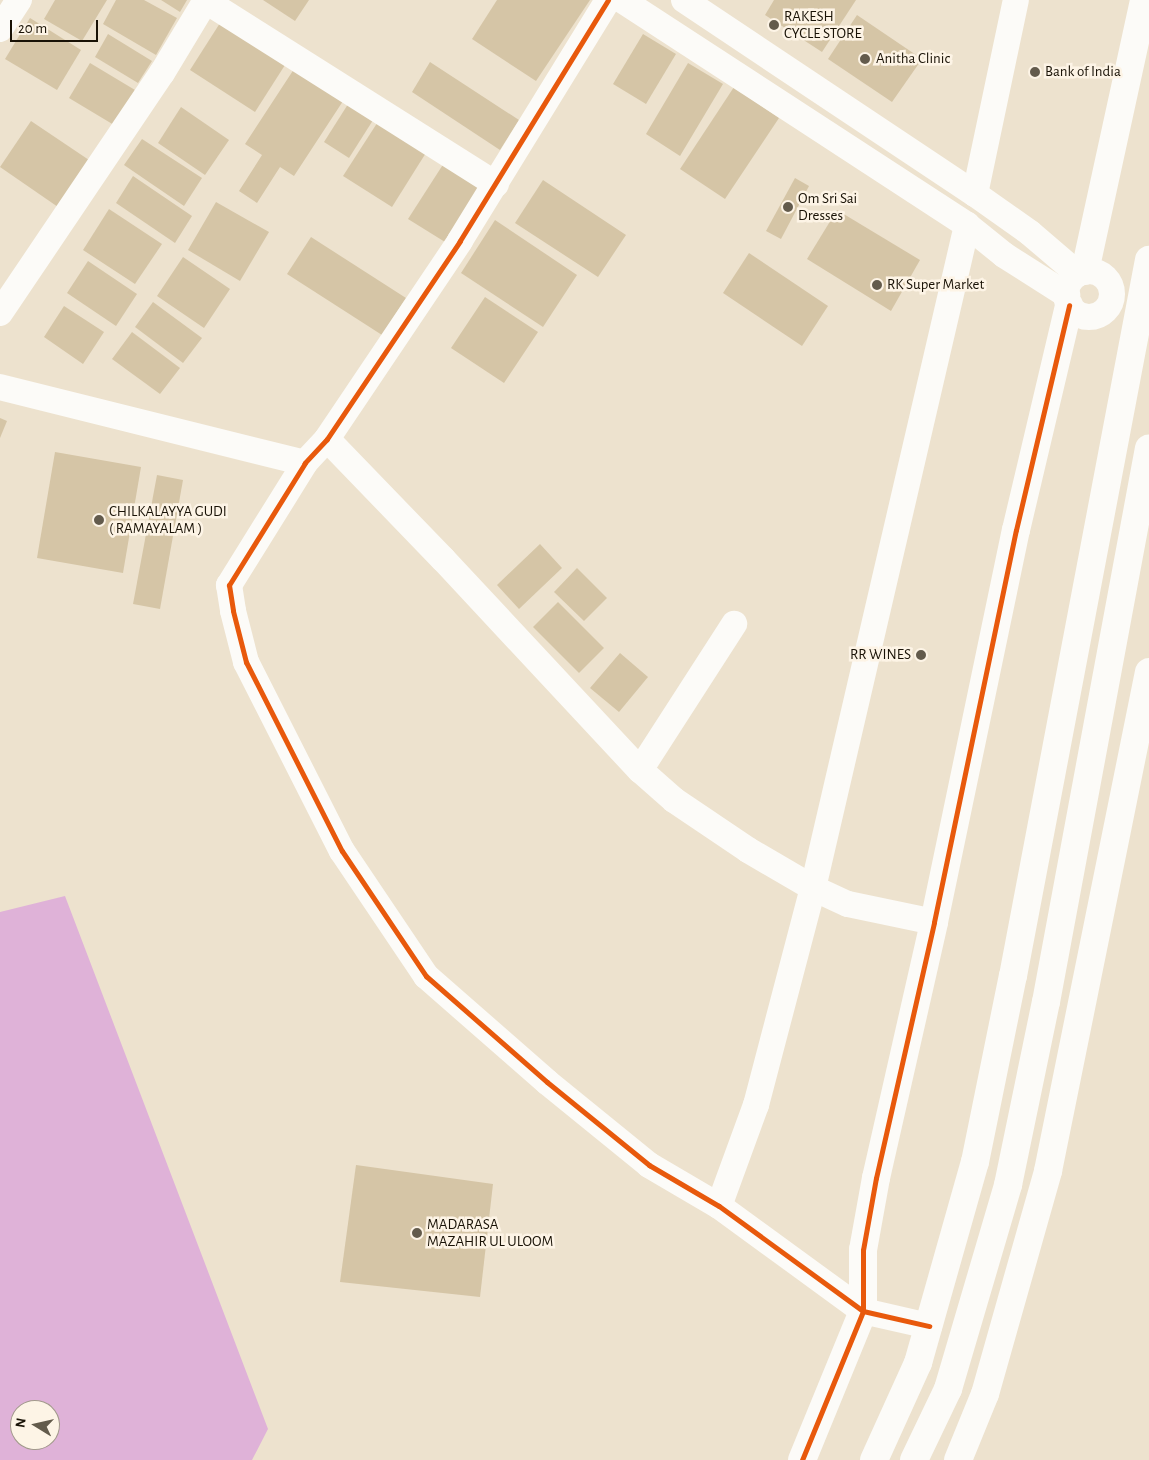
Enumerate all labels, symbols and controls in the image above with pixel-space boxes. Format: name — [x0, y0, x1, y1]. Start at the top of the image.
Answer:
place label: RAKESH CYCLE STORE — [784, 7, 862, 42]
scale bar — [12, 10, 100, 42]
marker: RAKESH CYCLE STORE — [768, 19, 780, 31]
text: 20 m — [18, 21, 47, 36]
place label: Anitha Clinic — [876, 50, 950, 68]
marker: Anitha Clinic — [858, 52, 872, 66]
place label: Bank of India — [1045, 63, 1121, 81]
marker: Bank of India — [1029, 66, 1041, 78]
place label: Om Sri Sai Dresses — [798, 189, 857, 224]
marker: Om Sri Sai Dresses — [782, 201, 794, 213]
place label: RK Super Market — [887, 276, 984, 294]
marker: RK Super Market — [871, 279, 883, 291]
place label: CHILKALAYYA GUDI ( RAMAYALAM ) — [109, 502, 227, 537]
marker: CHILKALAYYA GUDI ( RAMAYALAM ) — [93, 514, 105, 526]
place label: RR WINES — [850, 646, 911, 664]
marker: RR WINES — [915, 649, 927, 661]
place label: MADARASA MAZAHIR UL ULOOM — [427, 1215, 553, 1250]
marker: MADARASA MAZAHIR UL ULOOM — [411, 1227, 423, 1239]
north arrow — [10, 1400, 60, 1450]
text: N — [13, 1417, 29, 1429]

